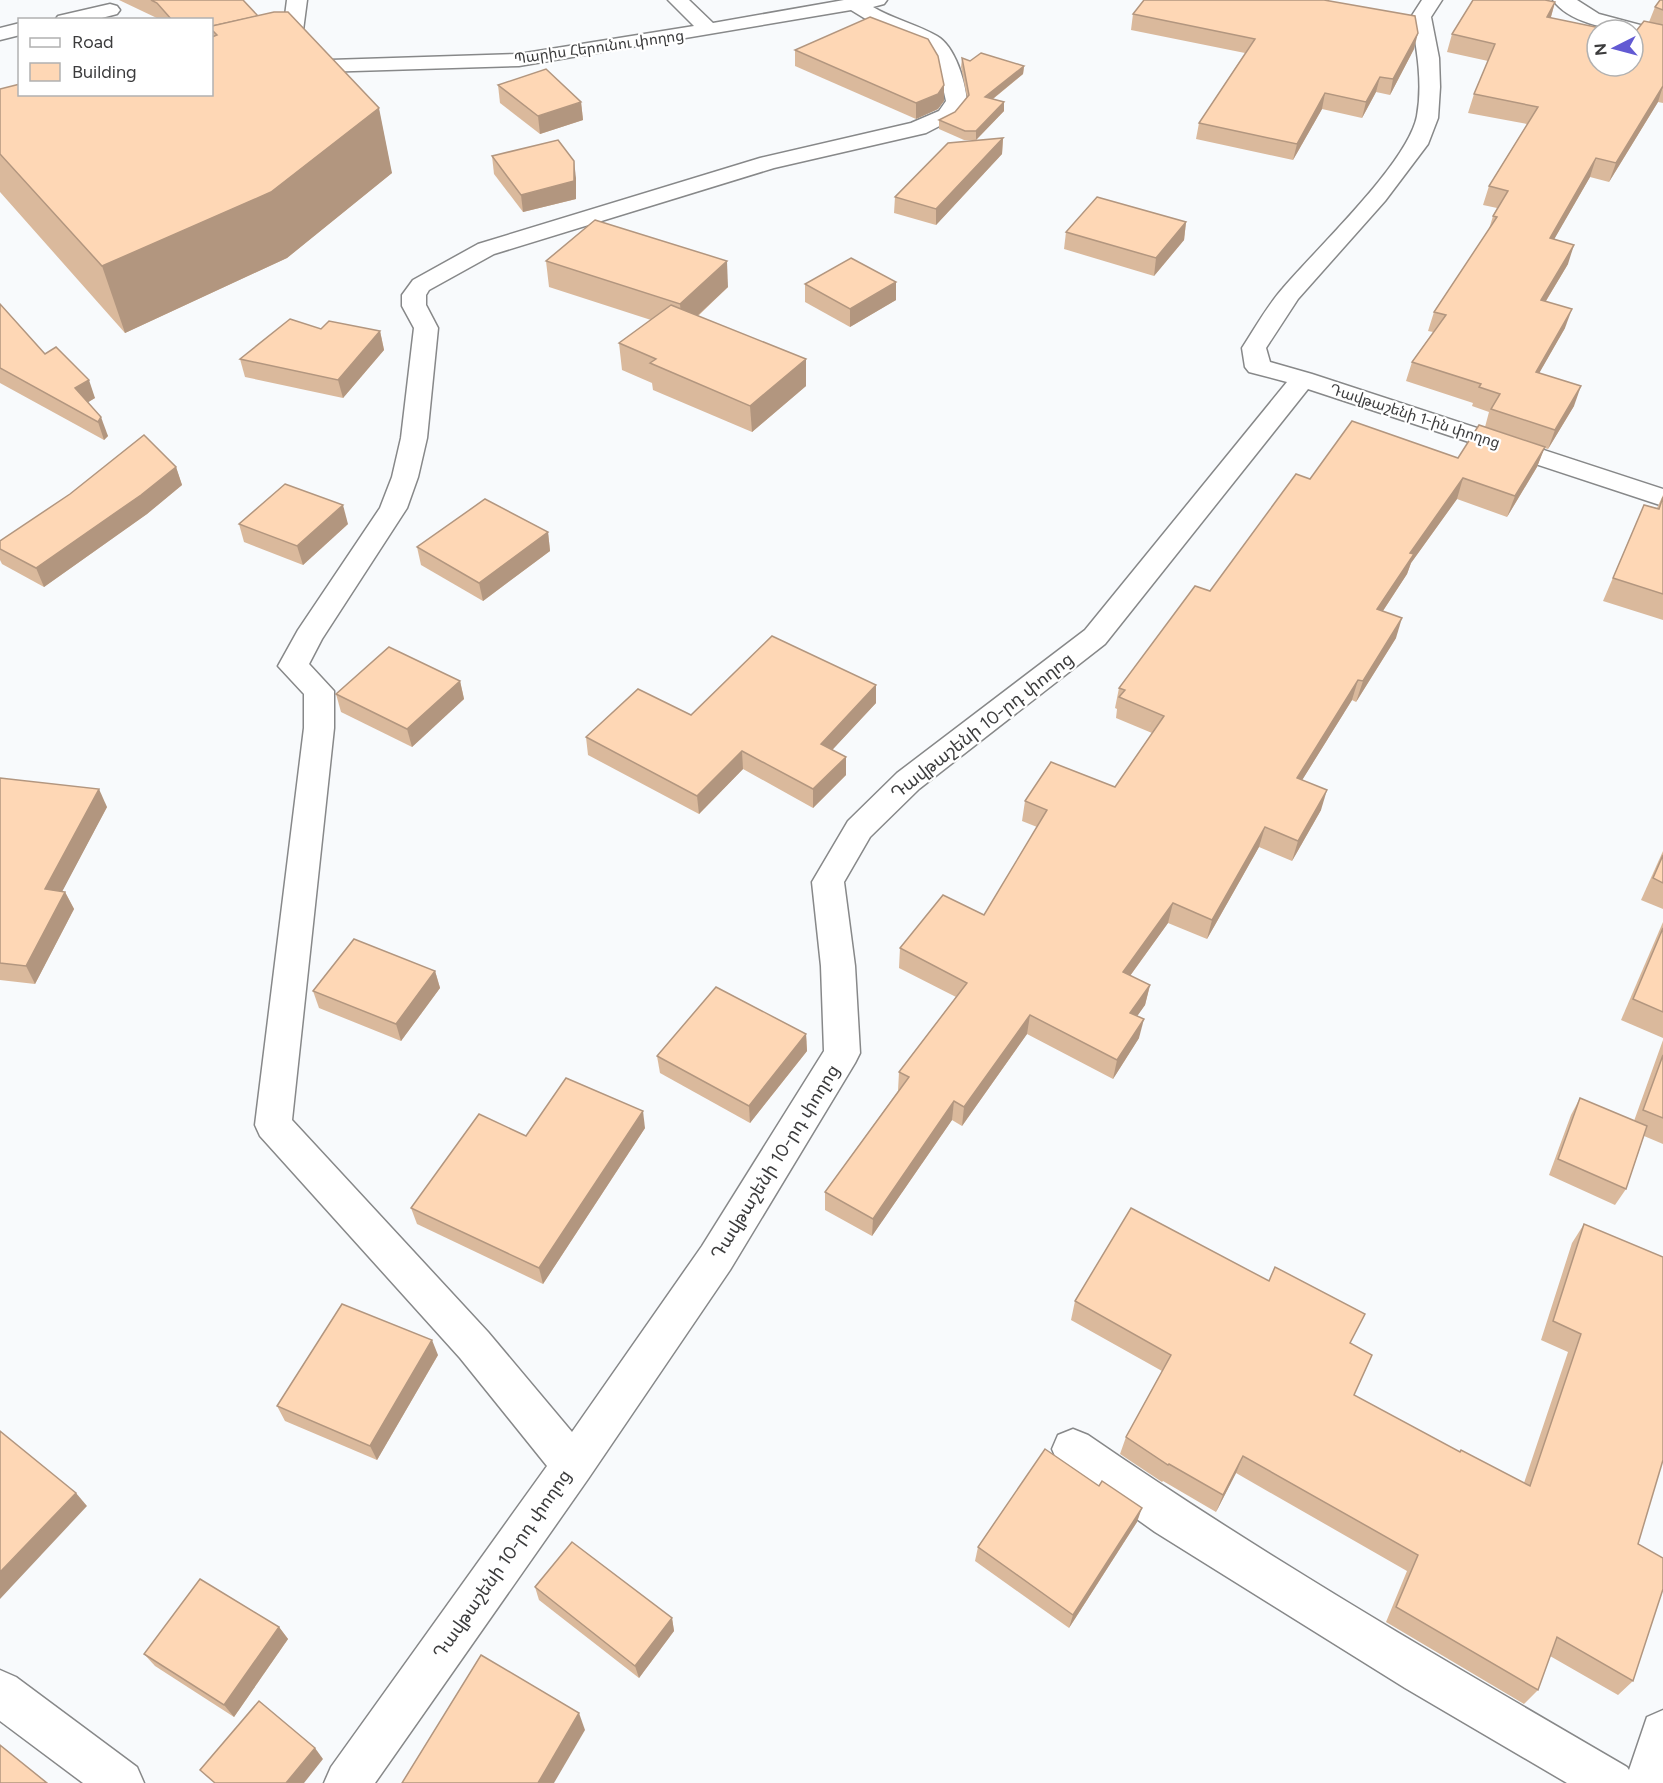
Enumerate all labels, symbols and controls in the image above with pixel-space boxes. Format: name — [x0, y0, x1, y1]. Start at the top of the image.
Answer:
legend — [18, 18, 213, 96]
north arrow — [1585, 18, 1645, 78]
street label: Պարիս Հերունու փողոց — [513, 26, 685, 68]
text: Road — [72, 31, 113, 53]
text: N — [1590, 42, 1611, 57]
text: Building — [72, 61, 137, 83]
street label: Դավթաշենի 1-ին փողոց — [1328, 380, 1502, 452]
street label: Դավթաշենի 10-րդ փողոց — [886, 648, 1078, 804]
street label: Դավթաշենի 10-րդ փողոց — [706, 1060, 844, 1264]
street label: Դավթաշենի 10-րդ փողոց — [428, 1465, 576, 1663]

